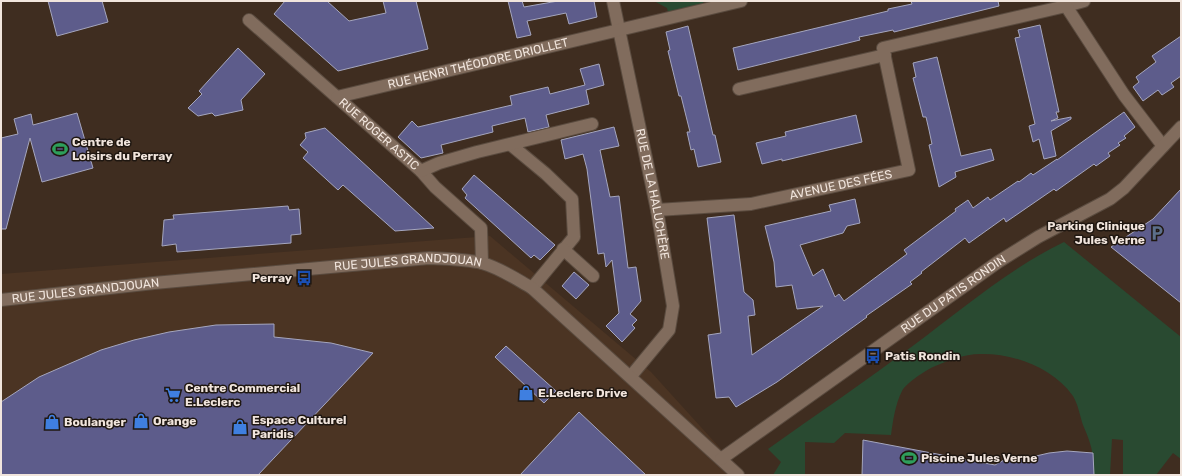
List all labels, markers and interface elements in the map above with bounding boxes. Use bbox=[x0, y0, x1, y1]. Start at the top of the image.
street label: RUE HENRI THÉODORE DRIOLLET bbox=[386, 35, 570, 92]
street label: RUE ROGER ASTIC bbox=[336, 95, 422, 173]
street label: RUE DE LA HALUCHÈRE bbox=[633, 127, 672, 260]
place label: Centre de Loisirs du Perray bbox=[72, 135, 172, 163]
sports icon: Centre de Loisirs du Perray bbox=[51, 140, 69, 158]
street label: AVENUE DES FÉES bbox=[788, 167, 893, 203]
place label: Parking Clinique Jules Verne bbox=[1047, 219, 1145, 247]
parking icon: Parking Clinique Jules Verne bbox=[1148, 224, 1166, 242]
street label: RUE JULES GRANDJOUAN bbox=[334, 251, 483, 274]
street label: RUE DU PATIS RONDIN bbox=[898, 252, 1008, 336]
bus stop icon: Perray bbox=[295, 269, 313, 287]
place label: Perray bbox=[252, 271, 292, 285]
street label: RUE JULES GRANDJOUAN bbox=[11, 276, 160, 306]
bus stop icon: Patis Rondin bbox=[864, 347, 882, 365]
place label: Patis Rondin bbox=[885, 349, 960, 363]
place label: Centre Commercial E.Leclerc bbox=[185, 381, 300, 409]
shop icon: E.Leclerc Drive bbox=[517, 384, 535, 402]
supermarket icon: Centre Commercial E.Leclerc bbox=[164, 386, 182, 404]
place label: E.Leclerc Drive bbox=[538, 386, 627, 400]
shop icon: Orange bbox=[132, 412, 150, 430]
shop icon: Boulanger bbox=[43, 413, 61, 431]
place label: Espace Culturel Paridis bbox=[252, 413, 347, 441]
place label: Orange bbox=[153, 414, 196, 428]
place label: Boulanger bbox=[64, 415, 126, 429]
shop icon: Espace Culturel Paridis bbox=[231, 418, 249, 436]
sports icon: Piscine Jules Verne bbox=[900, 449, 918, 467]
place label: Piscine Jules Verne bbox=[921, 451, 1037, 465]

